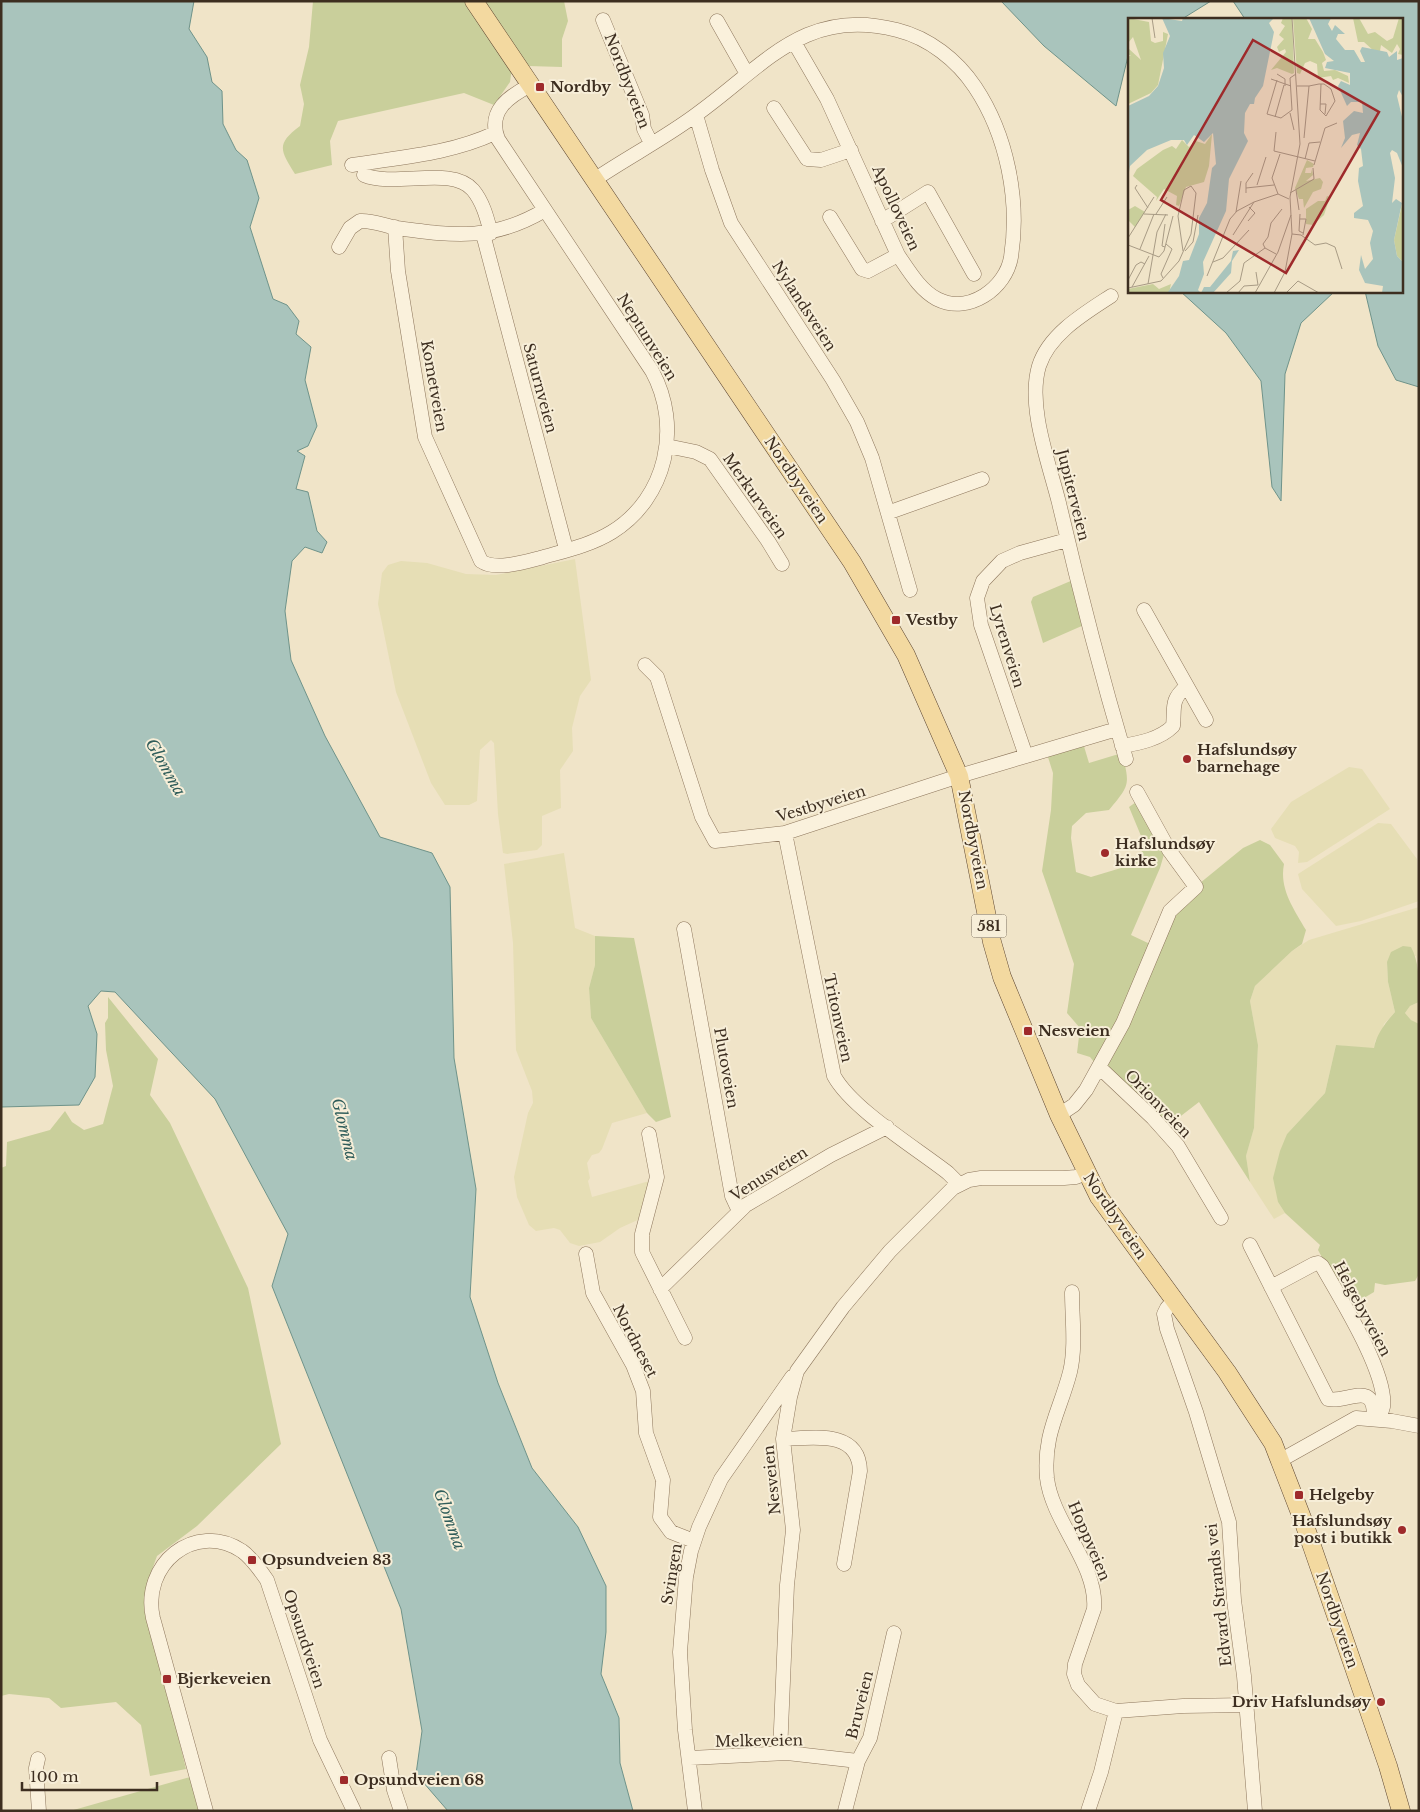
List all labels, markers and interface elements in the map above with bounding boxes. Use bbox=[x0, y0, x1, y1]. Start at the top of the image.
inset map bbox=[1128, 18, 1402, 292]
street label: Nordbyveien bbox=[601, 30, 654, 131]
place label: Nordby bbox=[550, 77, 611, 96]
marker: Nordby bbox=[534, 81, 546, 93]
street label: Apolloveien bbox=[868, 161, 925, 254]
street label: Nylandsveien bbox=[768, 257, 841, 355]
street label: Neptunveien bbox=[613, 290, 682, 384]
street label: Kometveien bbox=[417, 339, 452, 433]
street label: Saturnveien bbox=[519, 341, 562, 435]
street label: Nordbyveien bbox=[760, 433, 832, 527]
street label: Jupiterveien bbox=[1052, 445, 1094, 543]
street label: Merkurveien bbox=[719, 449, 792, 542]
street label: Lyrenveien bbox=[986, 602, 1029, 690]
place label: Vestby bbox=[905, 610, 958, 629]
marker: Vestby bbox=[890, 614, 902, 626]
water label: Glomma bbox=[142, 735, 190, 799]
place label: Hafslundsøy barnehage bbox=[1196, 740, 1297, 776]
marker: Hafslundsøy barnehage bbox=[1181, 753, 1193, 765]
street label: Vestbyveien bbox=[773, 781, 868, 826]
street label: Nordbyveien bbox=[955, 789, 992, 891]
place label: Hafslundsøy kirke bbox=[1115, 834, 1215, 870]
marker: Hafslundsøy kirke bbox=[1099, 847, 1111, 859]
road number: 581 bbox=[972, 914, 1006, 938]
street label: Tritonveien bbox=[820, 972, 857, 1064]
place label: Nesveien bbox=[1038, 1021, 1110, 1040]
marker: Nesveien bbox=[1022, 1025, 1034, 1037]
street label: Plutoveien bbox=[710, 1026, 743, 1110]
street label: Orionveien bbox=[1121, 1065, 1196, 1142]
water label: Glomma bbox=[328, 1096, 362, 1162]
street label: Venusveien bbox=[726, 1142, 811, 1205]
street label: Nordbyveien bbox=[1079, 1169, 1151, 1263]
street label: Helgebyveien bbox=[1329, 1258, 1395, 1360]
street label: Nordneset bbox=[609, 1301, 662, 1381]
street label: Nesveien bbox=[758, 1444, 785, 1516]
place label: Helgeby bbox=[1309, 1485, 1375, 1504]
water label: Glomma bbox=[430, 1486, 470, 1552]
marker: Helgeby bbox=[1293, 1489, 1305, 1501]
street label: Hoppveien bbox=[1064, 1498, 1115, 1584]
place label: Hafslundsøy post i butikk bbox=[1292, 1511, 1393, 1547]
street label: Edvard Strands vei bbox=[1202, 1522, 1235, 1668]
marker: Hafslundsøy post i butikk bbox=[1396, 1524, 1408, 1536]
street label: Svingen bbox=[657, 1542, 686, 1606]
place label: Opsundveien 83 bbox=[262, 1550, 391, 1569]
marker: Opsundveien 83 bbox=[246, 1554, 258, 1566]
street label: Nordbyveien bbox=[1312, 1569, 1363, 1670]
street label: Opsundveien bbox=[280, 1587, 329, 1691]
place label: Bjerkeveien bbox=[177, 1669, 271, 1688]
street label: Bruveien bbox=[842, 1669, 877, 1741]
marker: Bjerkeveien bbox=[161, 1673, 173, 1685]
place label: Driv Hafslundsøy bbox=[1232, 1692, 1371, 1711]
marker: Driv Hafslundsøy bbox=[1375, 1696, 1387, 1708]
street label: Melkeveien bbox=[715, 1730, 803, 1751]
scale bar bbox=[22, 1760, 158, 1792]
text: 100 m bbox=[30, 1767, 79, 1786]
place label: Opsundveien 68 bbox=[354, 1770, 484, 1789]
marker: Opsundveien 68 bbox=[338, 1774, 350, 1786]

